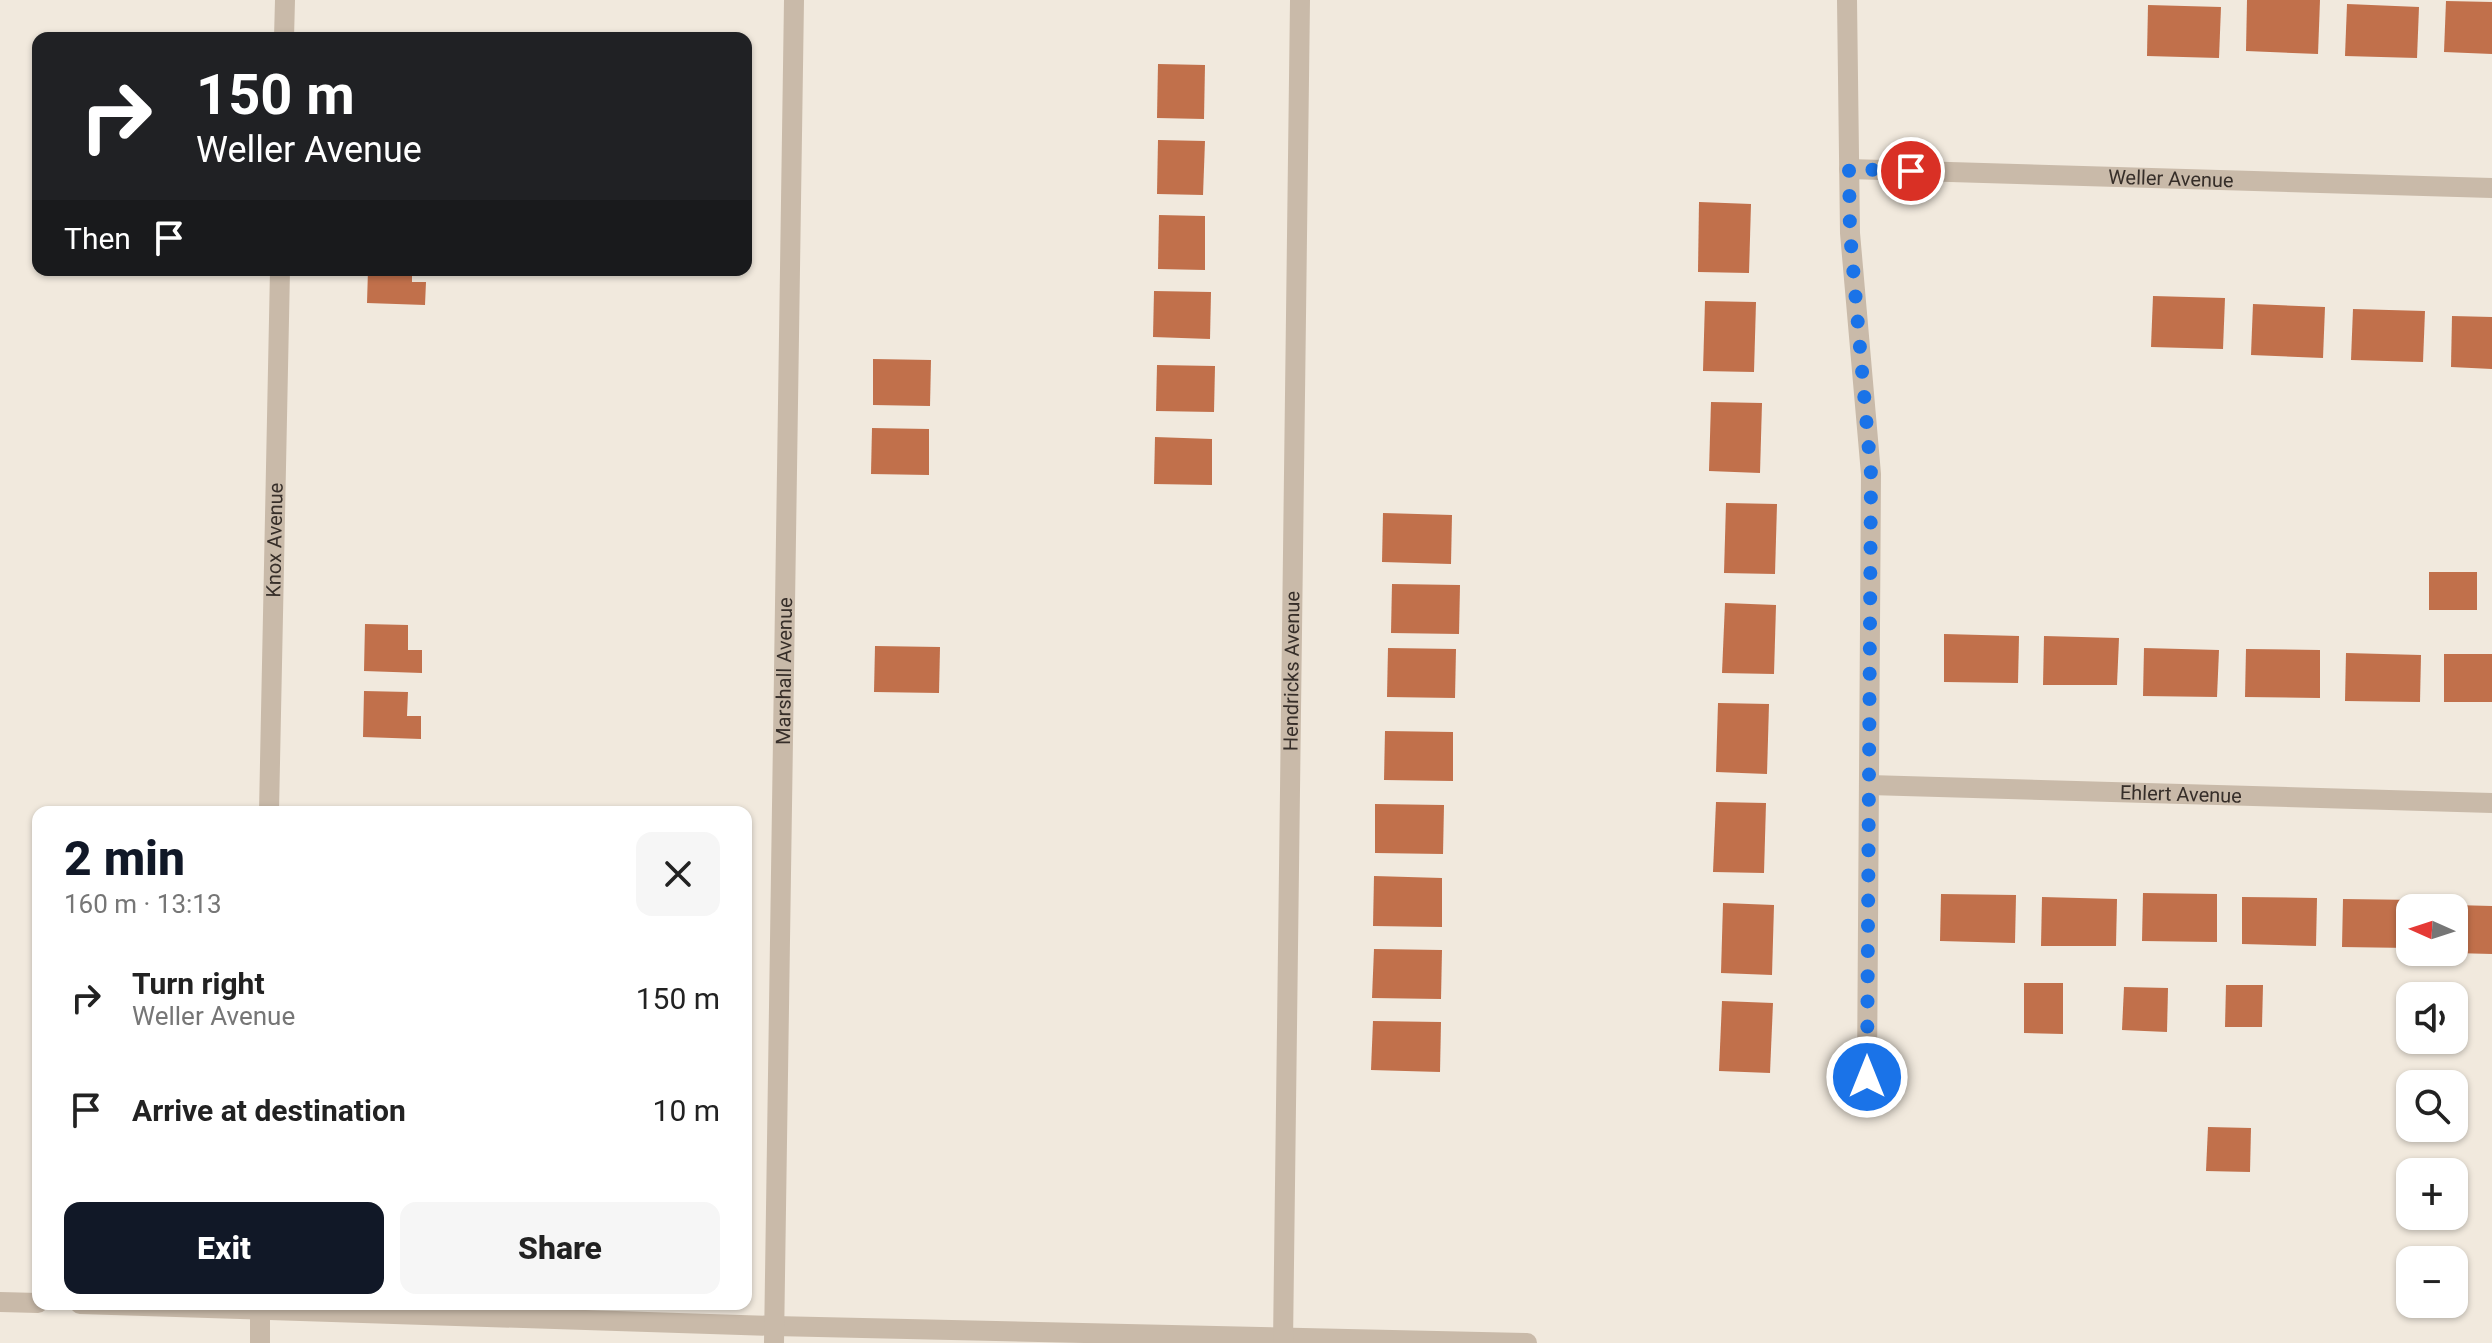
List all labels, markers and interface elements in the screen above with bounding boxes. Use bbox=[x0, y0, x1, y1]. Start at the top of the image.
text: 150 m bbox=[196, 62, 355, 128]
icon: right bbox=[64, 64, 168, 168]
text: Weller Avenue bbox=[196, 129, 422, 171]
pin bbox=[1877, 137, 1945, 205]
icon: arrive bbox=[1889, 149, 1933, 193]
street label: Weller Avenue bbox=[2108, 165, 2234, 192]
icon: arrive bbox=[147, 216, 191, 260]
text: Then bbox=[64, 221, 131, 256]
street label: Knox Avenue bbox=[261, 482, 288, 598]
street label: Hendricks Avenue bbox=[1278, 591, 1305, 751]
street label: Marshall Avenue bbox=[771, 597, 797, 745]
street label: Ehlert Avenue bbox=[2120, 780, 2242, 808]
text: 2 min bbox=[64, 830, 185, 887]
button: close bbox=[636, 832, 720, 916]
text: 160 m · 13:13 bbox=[64, 889, 222, 919]
north arrow bbox=[2396, 894, 2468, 966]
map controls bbox=[2396, 894, 2468, 1318]
text: Turn right bbox=[132, 966, 265, 1001]
icon: right bbox=[64, 976, 108, 1020]
text: 150 m bbox=[636, 981, 720, 1016]
button: sound bbox=[2396, 982, 2468, 1054]
text: Weller Avenue bbox=[132, 1001, 295, 1031]
position arrow bbox=[1825, 1035, 1909, 1119]
button: search bbox=[2396, 1070, 2468, 1142]
icon: arrive bbox=[64, 1088, 108, 1132]
text: Arrive at destination bbox=[132, 1093, 406, 1128]
text: 10 m bbox=[653, 1093, 720, 1128]
button: + bbox=[2396, 1158, 2468, 1230]
button: Exit bbox=[64, 1202, 384, 1294]
button: Share bbox=[400, 1202, 720, 1294]
button: − bbox=[2396, 1246, 2468, 1318]

